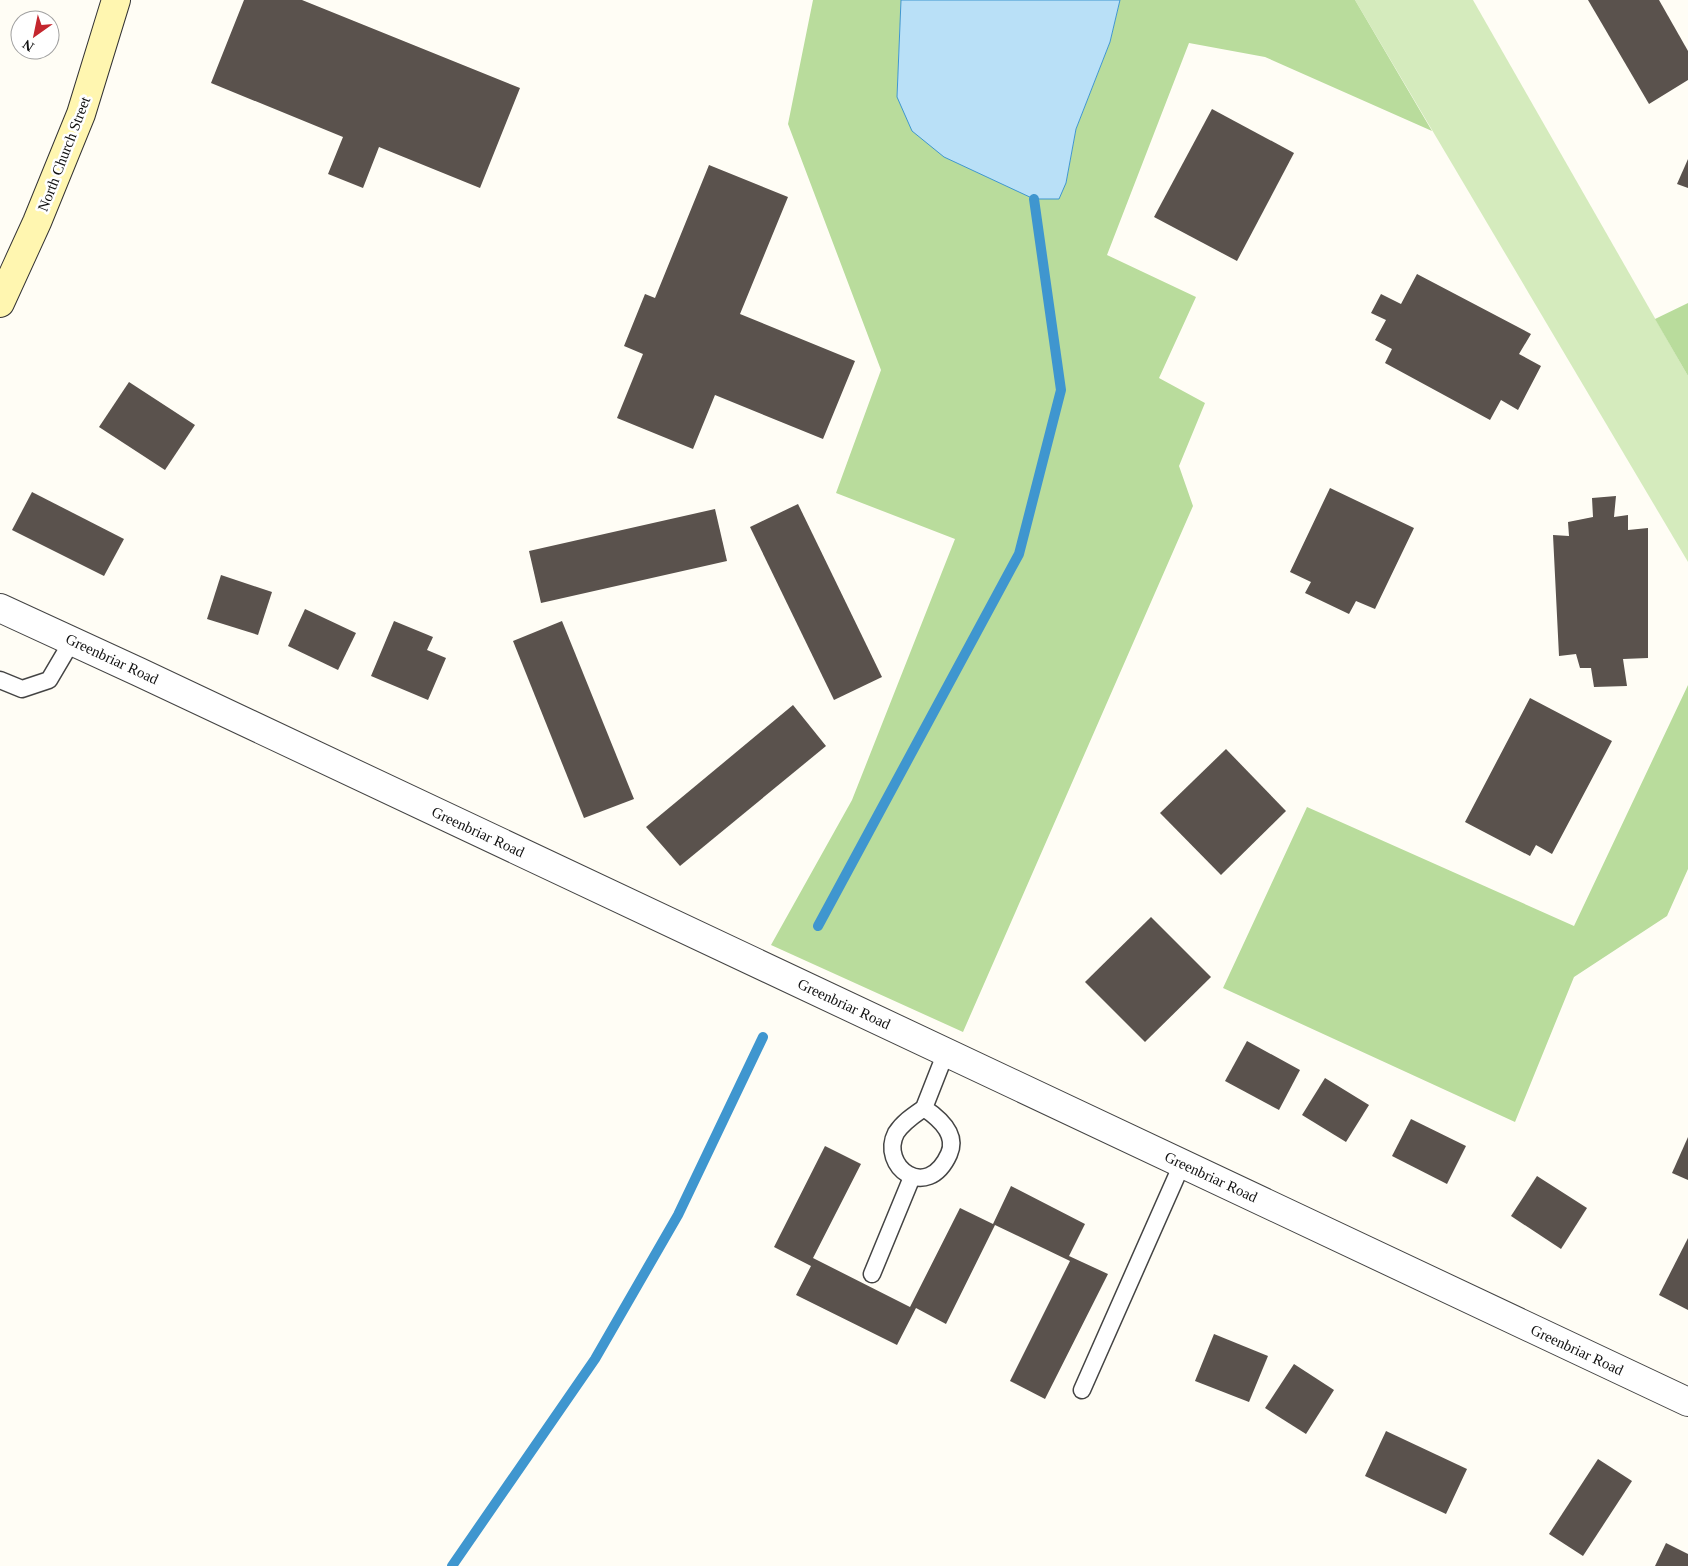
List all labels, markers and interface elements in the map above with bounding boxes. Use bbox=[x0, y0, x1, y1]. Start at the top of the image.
north arrow bbox=[10, 10, 60, 60]
text: N bbox=[20, 36, 37, 55]
street label: North Church Street bbox=[35, 94, 94, 214]
street label: Greenbriar Road bbox=[63, 631, 161, 688]
street label: Greenbriar Road bbox=[429, 804, 527, 861]
street label: Greenbriar Road bbox=[795, 976, 893, 1033]
street label: Greenbriar Road bbox=[1162, 1149, 1260, 1206]
street label: Greenbriar Road bbox=[1528, 1322, 1626, 1379]

